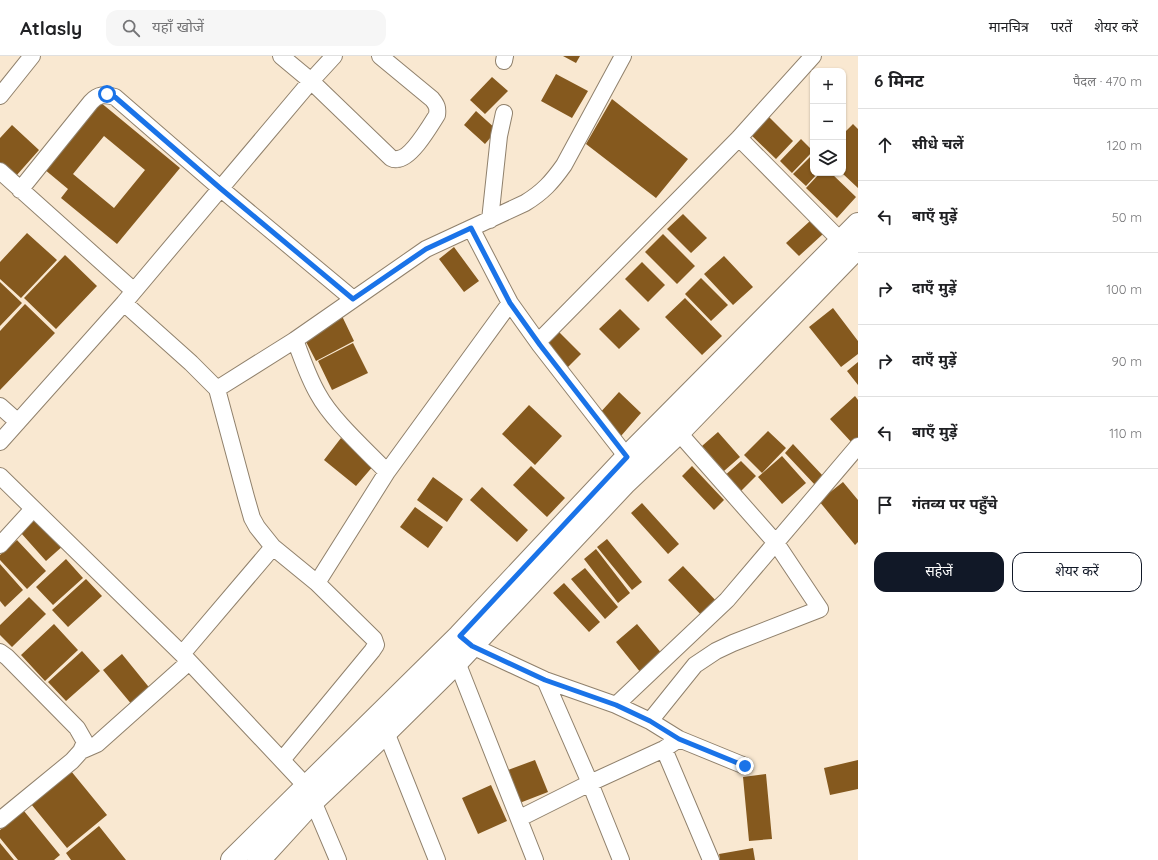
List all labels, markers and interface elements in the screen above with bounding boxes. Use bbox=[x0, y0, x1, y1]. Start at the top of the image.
search box bbox=[106, 10, 386, 46]
text: Atlasly bbox=[20, 16, 82, 40]
icon: search bbox=[120, 17, 142, 39]
text: यहाँ खोजें bbox=[152, 17, 204, 36]
text: मानचित्र bbox=[989, 18, 1029, 36]
text: परतें bbox=[1051, 18, 1072, 36]
text: शेयर करें bbox=[1094, 18, 1138, 36]
map controls bbox=[810, 68, 846, 176]
button: + bbox=[810, 68, 846, 104]
text: 6 मिनट bbox=[874, 70, 924, 91]
text: पैदल · 470 m bbox=[1073, 73, 1142, 89]
route start bbox=[98, 85, 116, 103]
button: − bbox=[810, 104, 846, 140]
icon: ahead bbox=[874, 134, 896, 156]
text: सीधे चलें bbox=[912, 134, 963, 153]
text: 120 m bbox=[1107, 137, 1142, 153]
button: layers bbox=[810, 140, 846, 176]
icon: left bbox=[874, 206, 896, 228]
text: बाएँ मुड़ें bbox=[912, 206, 957, 225]
text: 50 m bbox=[1112, 209, 1142, 225]
icon: right bbox=[874, 278, 896, 300]
text: दाएँ मुड़ें bbox=[912, 278, 956, 297]
text: 100 m bbox=[1106, 281, 1142, 297]
icon: right bbox=[874, 350, 896, 372]
text: दाएँ मुड़ें bbox=[912, 350, 956, 369]
text: 90 m bbox=[1112, 353, 1142, 369]
icon: left bbox=[874, 422, 896, 444]
text: बाएँ मुड़ें bbox=[912, 422, 957, 441]
text: 110 m bbox=[1109, 425, 1142, 441]
icon: arrive bbox=[874, 494, 896, 516]
text: गंतव्य पर पहुँचे bbox=[912, 494, 998, 513]
button: सहेजें bbox=[874, 552, 1004, 592]
button: शेयर करें bbox=[1012, 552, 1142, 592]
route end bbox=[736, 757, 754, 775]

